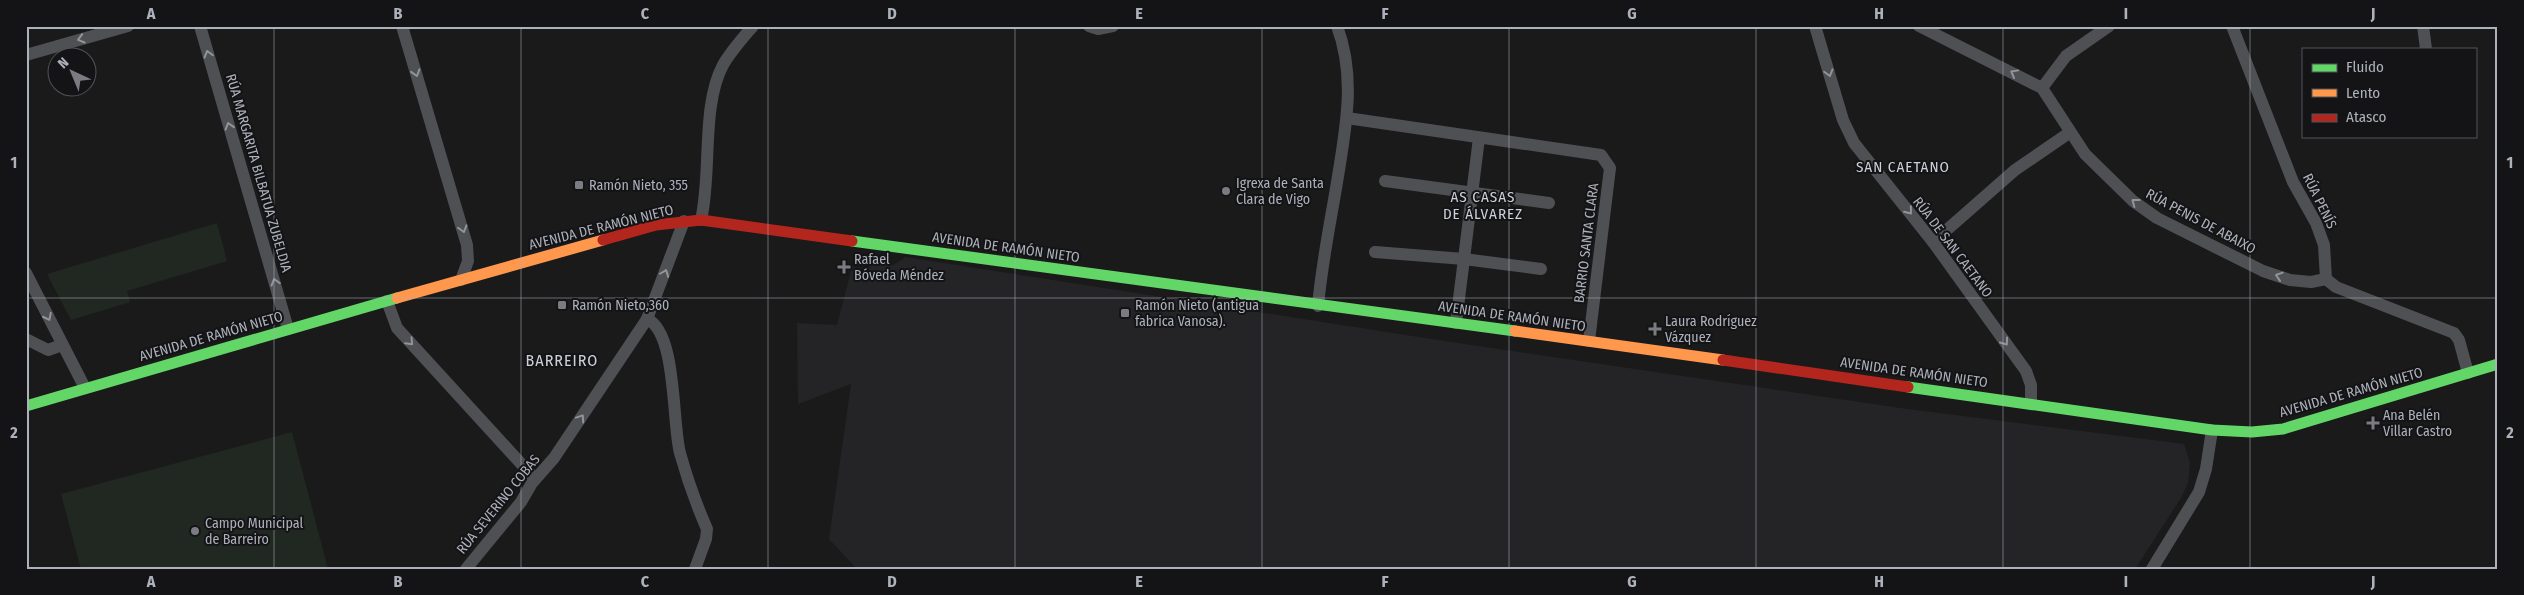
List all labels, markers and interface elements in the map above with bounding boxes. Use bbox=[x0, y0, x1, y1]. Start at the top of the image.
text: A bbox=[146, 4, 156, 23]
text: B bbox=[394, 4, 403, 23]
text: C bbox=[641, 4, 650, 23]
text: D bbox=[887, 4, 897, 23]
text: E bbox=[1135, 4, 1143, 23]
text: F bbox=[1381, 4, 1389, 23]
text: G bbox=[1627, 4, 1637, 23]
text: H bbox=[1874, 4, 1884, 23]
text: I bbox=[2124, 4, 2128, 23]
text: J bbox=[2370, 4, 2375, 23]
one-way arrow bbox=[78, 34, 86, 44]
north arrow bbox=[48, 48, 98, 98]
legend bbox=[2302, 48, 2476, 138]
one-way arrow bbox=[203, 50, 213, 58]
text: N bbox=[54, 54, 72, 72]
text: Fluido bbox=[2346, 58, 2384, 76]
one-way arrow bbox=[411, 68, 421, 77]
one-way arrow bbox=[1823, 68, 1834, 77]
one-way arrow bbox=[2010, 69, 2019, 79]
street label: RÚA MARGARITA BILBATUA ZUBELDIA bbox=[222, 72, 296, 275]
text: Lento bbox=[2346, 84, 2380, 102]
text: Atasco bbox=[2346, 108, 2386, 126]
one-way arrow bbox=[224, 122, 235, 130]
text: 1 bbox=[11, 153, 17, 172]
text: 1 bbox=[2507, 153, 2513, 172]
district label: SAN CAETANO bbox=[1856, 158, 1950, 176]
street label: RÚA PENÍS bbox=[2299, 170, 2341, 232]
place label: Igrexa de Santa Clara de Vigo bbox=[1236, 175, 1324, 208]
place label: Ramón Nieto, 355 bbox=[589, 177, 688, 194]
marker: Ramón Nieto, 355 bbox=[573, 179, 585, 191]
street label: BARRIO SANTA CLARA bbox=[1571, 181, 1602, 304]
street label: RÚA PENIS DE ABAIXO bbox=[2143, 184, 2259, 258]
marker: Igrexa de Santa Clara de Vigo bbox=[1220, 185, 1232, 197]
district label: AS CASAS DE ÁLVAREZ bbox=[1443, 188, 1523, 223]
street label: RÚA DE SAN CAETANO bbox=[1909, 193, 1997, 301]
one-way arrow bbox=[2132, 199, 2141, 207]
street label: AVENIDA DE RAMÓN NIETO bbox=[527, 200, 675, 254]
one-way arrow bbox=[1903, 206, 1912, 215]
one-way arrow bbox=[457, 224, 467, 232]
street label: AVENIDA DE RAMÓN NIETO bbox=[931, 228, 1081, 266]
place label: Rafael Bóveda Méndez bbox=[854, 251, 944, 284]
marker: Rafael Bóveda Méndez bbox=[838, 261, 850, 273]
one-way arrow bbox=[659, 270, 669, 278]
one-way arrow bbox=[2275, 272, 2283, 282]
one-way arrow bbox=[271, 278, 281, 286]
place label: Ramón Nieto,360 bbox=[572, 297, 669, 314]
place label: Ramón Nieto (antigua fabrica Vanosa). bbox=[1135, 297, 1259, 330]
street label: AVENIDA DE RAMÓN NIETO bbox=[1437, 297, 1587, 335]
marker: Ramón Nieto,360 bbox=[556, 299, 568, 311]
street label: AVENIDA DE RAMÓN NIETO bbox=[137, 307, 285, 365]
marker: Ramón Nieto (antigua fabrica Vanosa). bbox=[1119, 307, 1131, 319]
one-way arrow bbox=[42, 312, 52, 321]
place label: Laura Rodríguez Vázquez bbox=[1665, 313, 1757, 346]
marker: Laura Rodríguez Vázquez bbox=[1649, 323, 1661, 335]
one-way arrow bbox=[1999, 336, 2008, 346]
one-way arrow bbox=[404, 337, 413, 346]
district label: BARREIRO bbox=[526, 351, 598, 370]
street label: AVENIDA DE RAMÓN NIETO bbox=[1839, 353, 1989, 391]
street label: AVENIDA DE RAMÓN NIETO bbox=[2277, 363, 2425, 421]
place label: Ana Belén Villar Castro bbox=[2383, 407, 2452, 440]
one-way arrow bbox=[575, 414, 584, 424]
marker: Ana Belén Villar Castro bbox=[2367, 417, 2379, 429]
text: 2 bbox=[9, 423, 18, 442]
text: 2 bbox=[2505, 423, 2514, 442]
street label: RÚA SEVERINO COBAS bbox=[452, 451, 544, 557]
place label: Campo Municipal de Barreiro bbox=[205, 515, 303, 548]
marker: Campo Municipal de Barreiro bbox=[189, 525, 201, 537]
text: A bbox=[146, 572, 156, 591]
text: B bbox=[394, 572, 403, 591]
text: C bbox=[641, 572, 650, 591]
text: D bbox=[887, 572, 897, 591]
text: E bbox=[1135, 572, 1143, 591]
text: F bbox=[1381, 572, 1389, 591]
text: G bbox=[1627, 572, 1637, 591]
text: H bbox=[1874, 572, 1884, 591]
text: I bbox=[2124, 572, 2128, 591]
text: J bbox=[2370, 572, 2375, 591]

